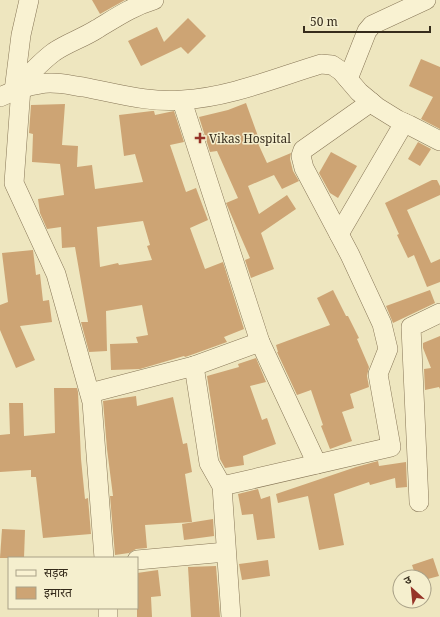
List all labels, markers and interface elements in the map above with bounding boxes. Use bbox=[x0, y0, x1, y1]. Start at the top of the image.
scale bar bbox=[304, 8, 430, 34]
text: 50 m bbox=[310, 13, 338, 30]
place label: Vikas Hospital bbox=[209, 130, 291, 147]
marker: Vikas Hospital bbox=[194, 132, 206, 144]
legend bbox=[8, 557, 138, 609]
text: सड़क bbox=[44, 564, 69, 581]
north arrow bbox=[392, 569, 432, 609]
text: उ bbox=[401, 571, 414, 588]
text: इमारत bbox=[44, 584, 73, 601]

